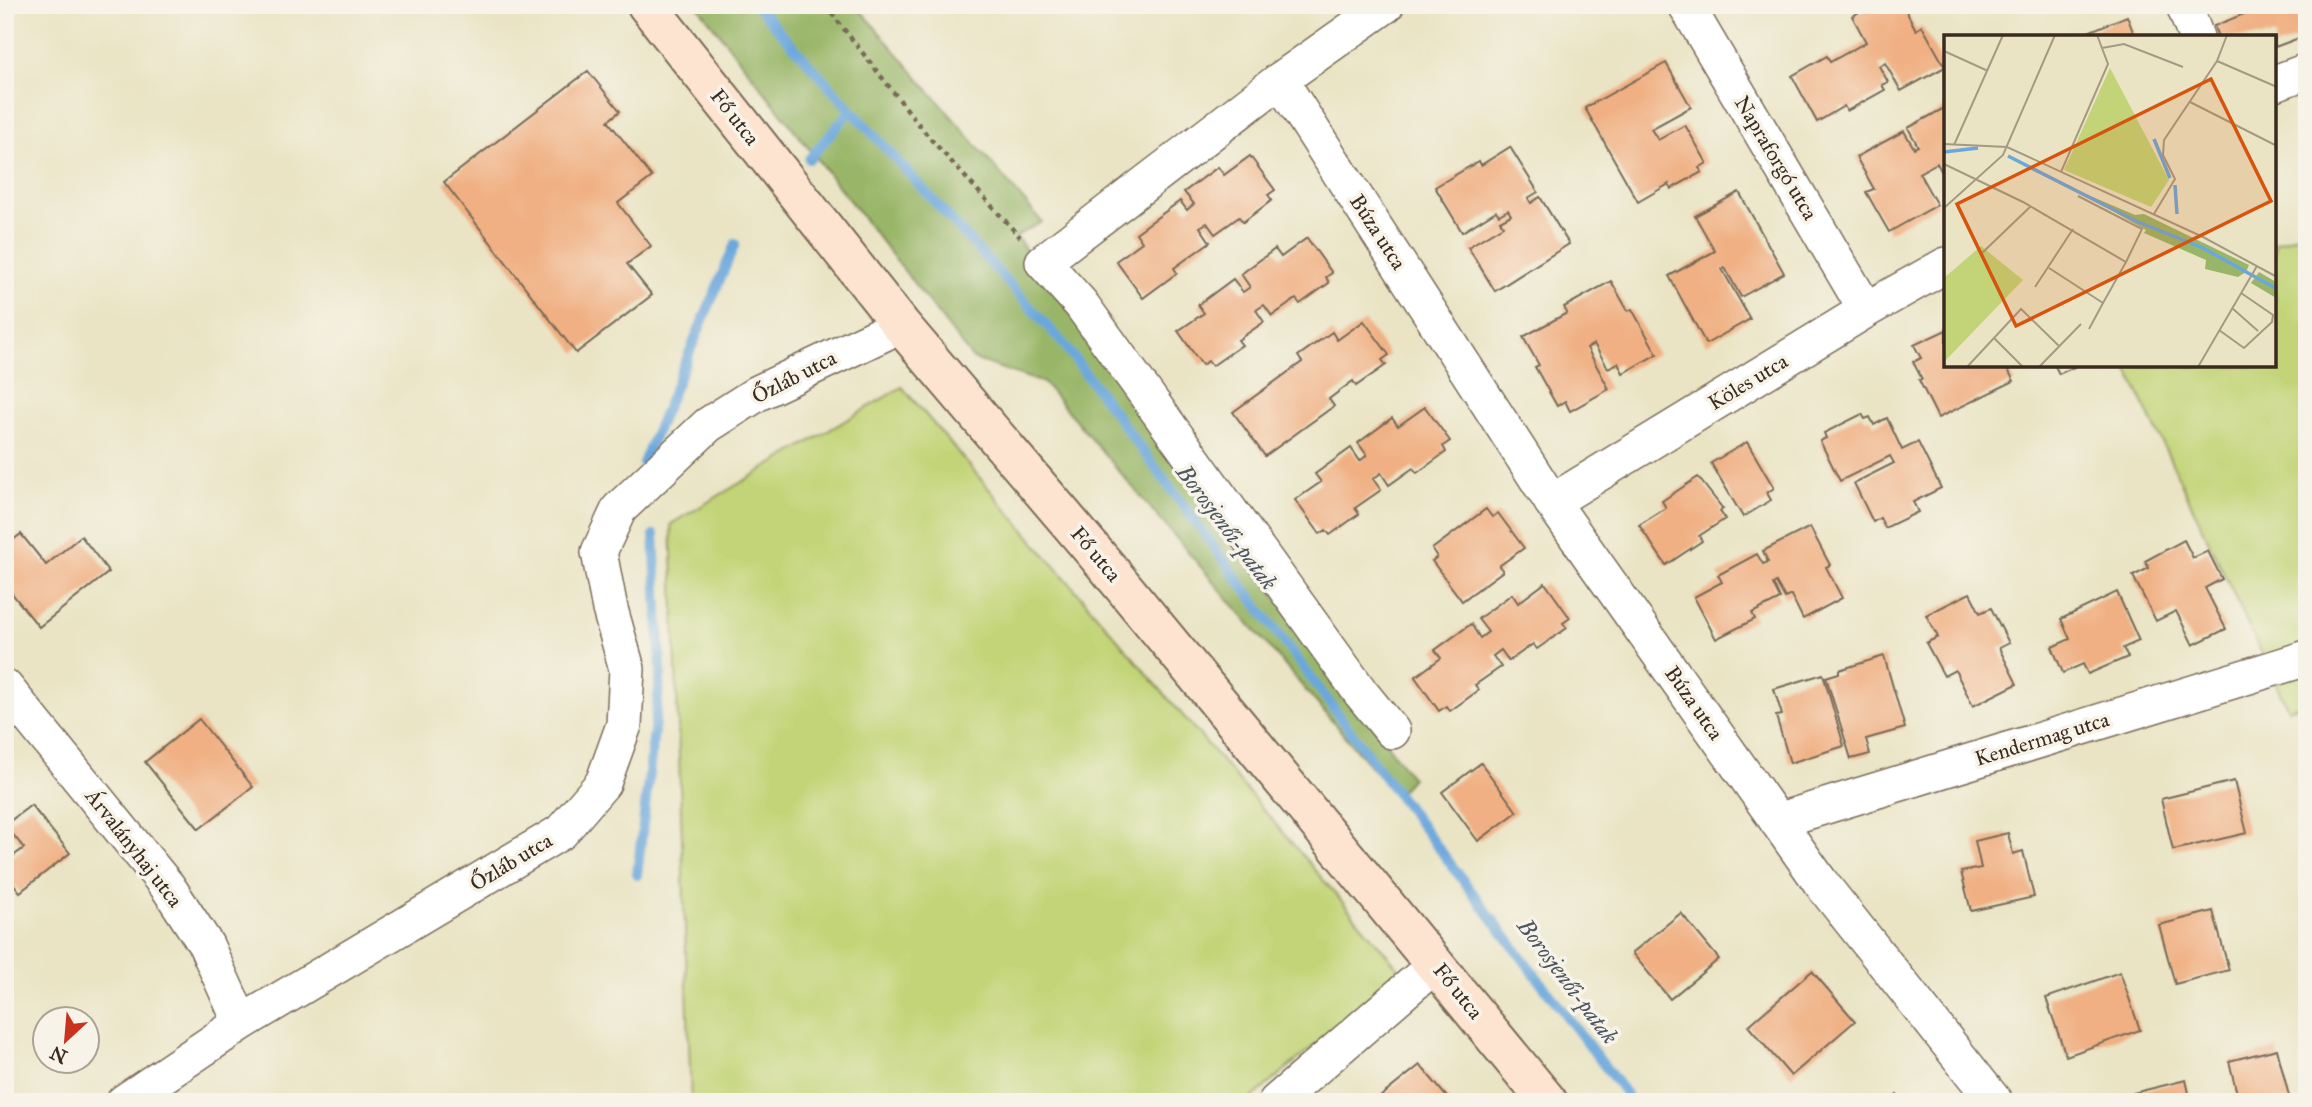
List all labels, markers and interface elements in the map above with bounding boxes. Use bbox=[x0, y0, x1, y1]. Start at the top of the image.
inset map bbox=[1944, 35, 2277, 368]
street label: Fő utca bbox=[705, 83, 765, 151]
street label: Napraforgó utca bbox=[1729, 91, 1823, 225]
street label: Búza utca bbox=[1344, 189, 1412, 275]
street label: Őzláb utca bbox=[747, 344, 841, 409]
street label: Köles utca bbox=[1704, 348, 1793, 416]
water label: Borosjenői-patak bbox=[1169, 458, 1283, 596]
street label: Fő utca bbox=[1065, 521, 1127, 587]
street label: Búza utca bbox=[1659, 661, 1729, 745]
street label: Kendermag utca bbox=[1972, 706, 2112, 772]
street label: Árvalányhaj utca bbox=[79, 783, 188, 912]
street label: Őzláb utca bbox=[465, 826, 557, 897]
water label: Borosjenői-patak bbox=[1510, 912, 1624, 1050]
street label: Fő utca bbox=[1427, 958, 1489, 1024]
north arrow bbox=[32, 1006, 102, 1076]
text: N bbox=[46, 1041, 71, 1069]

